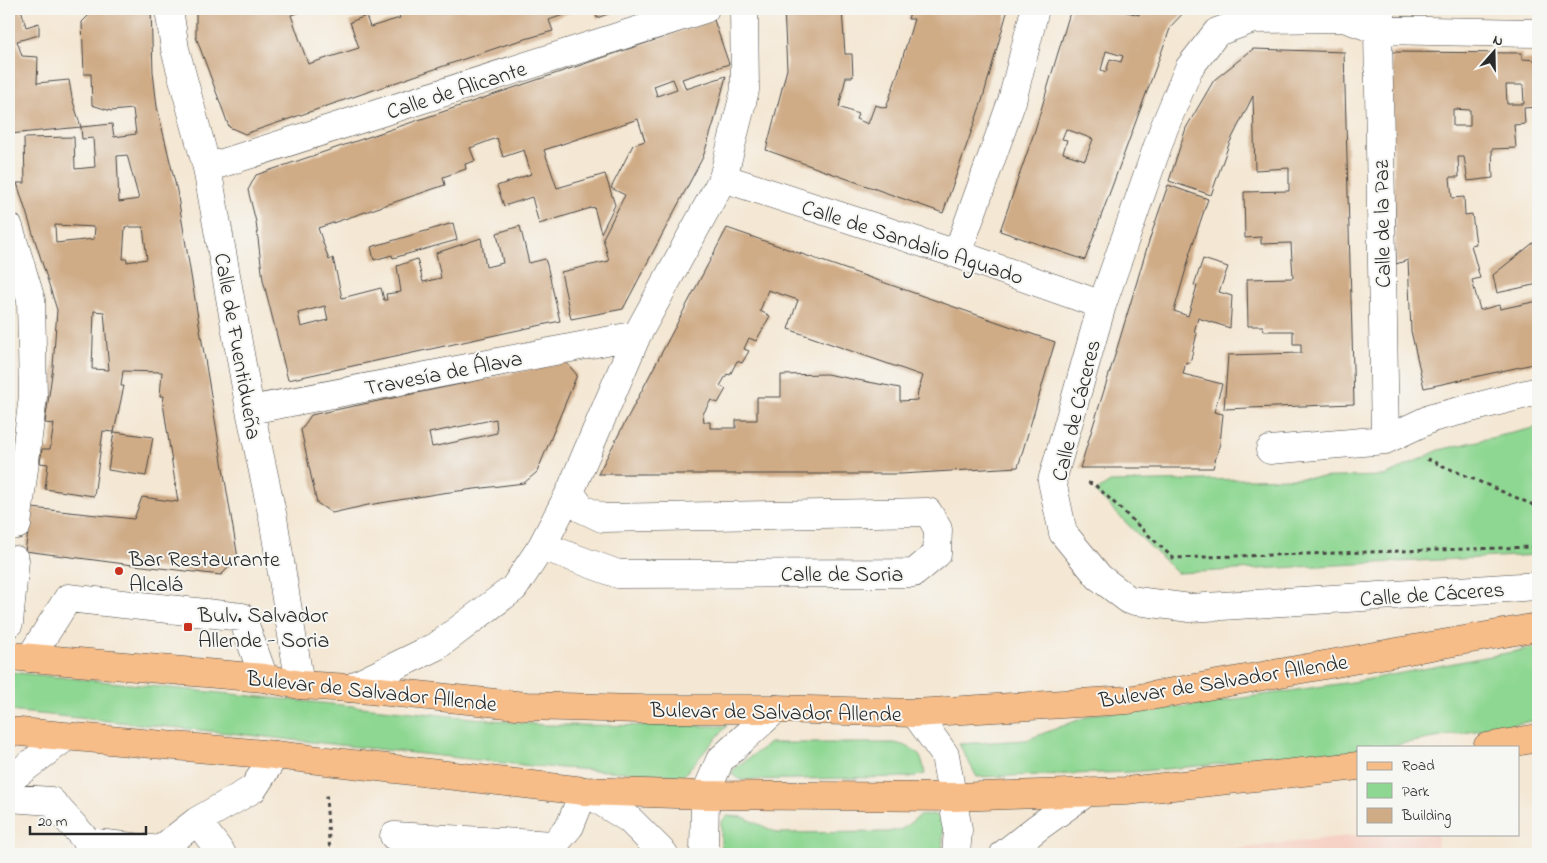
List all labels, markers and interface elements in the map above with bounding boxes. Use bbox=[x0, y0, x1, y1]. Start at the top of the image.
north arrow bbox=[1470, 28, 1520, 78]
text: N bbox=[1490, 30, 1506, 53]
street label: Calle de Alicante bbox=[383, 54, 531, 130]
street label: Calle de la Paz bbox=[1367, 159, 1401, 288]
street label: Calle de Sandalio Aguado bbox=[797, 193, 1027, 296]
street label: Calle de Fuentidueña bbox=[204, 251, 268, 442]
street label: Calle de Cáceres bbox=[1045, 336, 1111, 485]
street label: Travesía de Álava bbox=[362, 344, 525, 406]
place label: Bar Restaurante Alcalá bbox=[128, 545, 280, 602]
street label: Calle de Soria bbox=[781, 560, 903, 592]
marker: Bar Restaurante Alcalá bbox=[113, 565, 125, 577]
street label: Calle de Cáceres bbox=[1359, 575, 1506, 617]
place label: Bulv. Salvador Allende - Soria bbox=[197, 601, 329, 658]
marker: Bulv. Salvador Allende - Soria bbox=[182, 621, 194, 633]
street label: Bulevar de Salvador Allende bbox=[1096, 647, 1350, 719]
street label: Bulevar de Salvador Allende bbox=[244, 664, 498, 722]
street label: Bulevar de Salvador Allende bbox=[649, 696, 902, 732]
legend bbox=[1357, 746, 1520, 836]
text: Road bbox=[1402, 755, 1435, 777]
text: Park bbox=[1402, 781, 1430, 803]
scale bar bbox=[30, 803, 146, 835]
text: Building bbox=[1401, 805, 1451, 828]
text: 20 m bbox=[38, 811, 68, 833]

